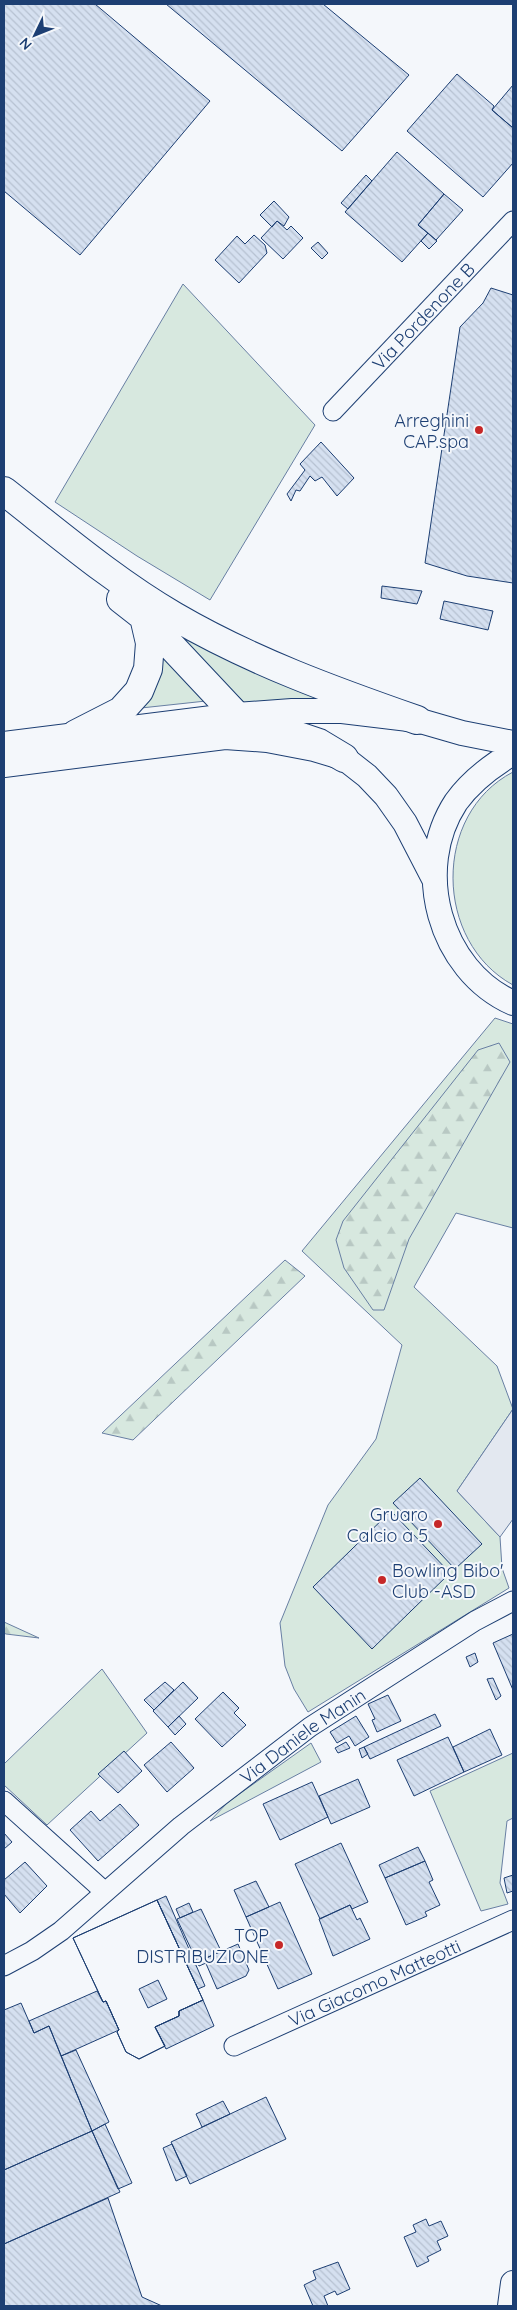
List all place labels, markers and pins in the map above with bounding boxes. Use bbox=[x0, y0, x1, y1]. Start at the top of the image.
place label: Arreghini CAP.spa bbox=[394, 409, 469, 453]
marker: Arreghini CAP.spa bbox=[473, 424, 485, 436]
place label: Gruaro Calcio a 5 bbox=[347, 1503, 428, 1547]
marker: Gruaro Calcio a 5 bbox=[432, 1518, 444, 1530]
place label: Bowling Bibo' Club -ASD bbox=[392, 1559, 503, 1603]
marker: Bowling Bibo' Club -ASD bbox=[376, 1574, 388, 1586]
place label: TOP DISTRIBUZIONE bbox=[136, 1924, 269, 1968]
marker: TOP DISTRIBUZIONE bbox=[273, 1939, 285, 1951]

